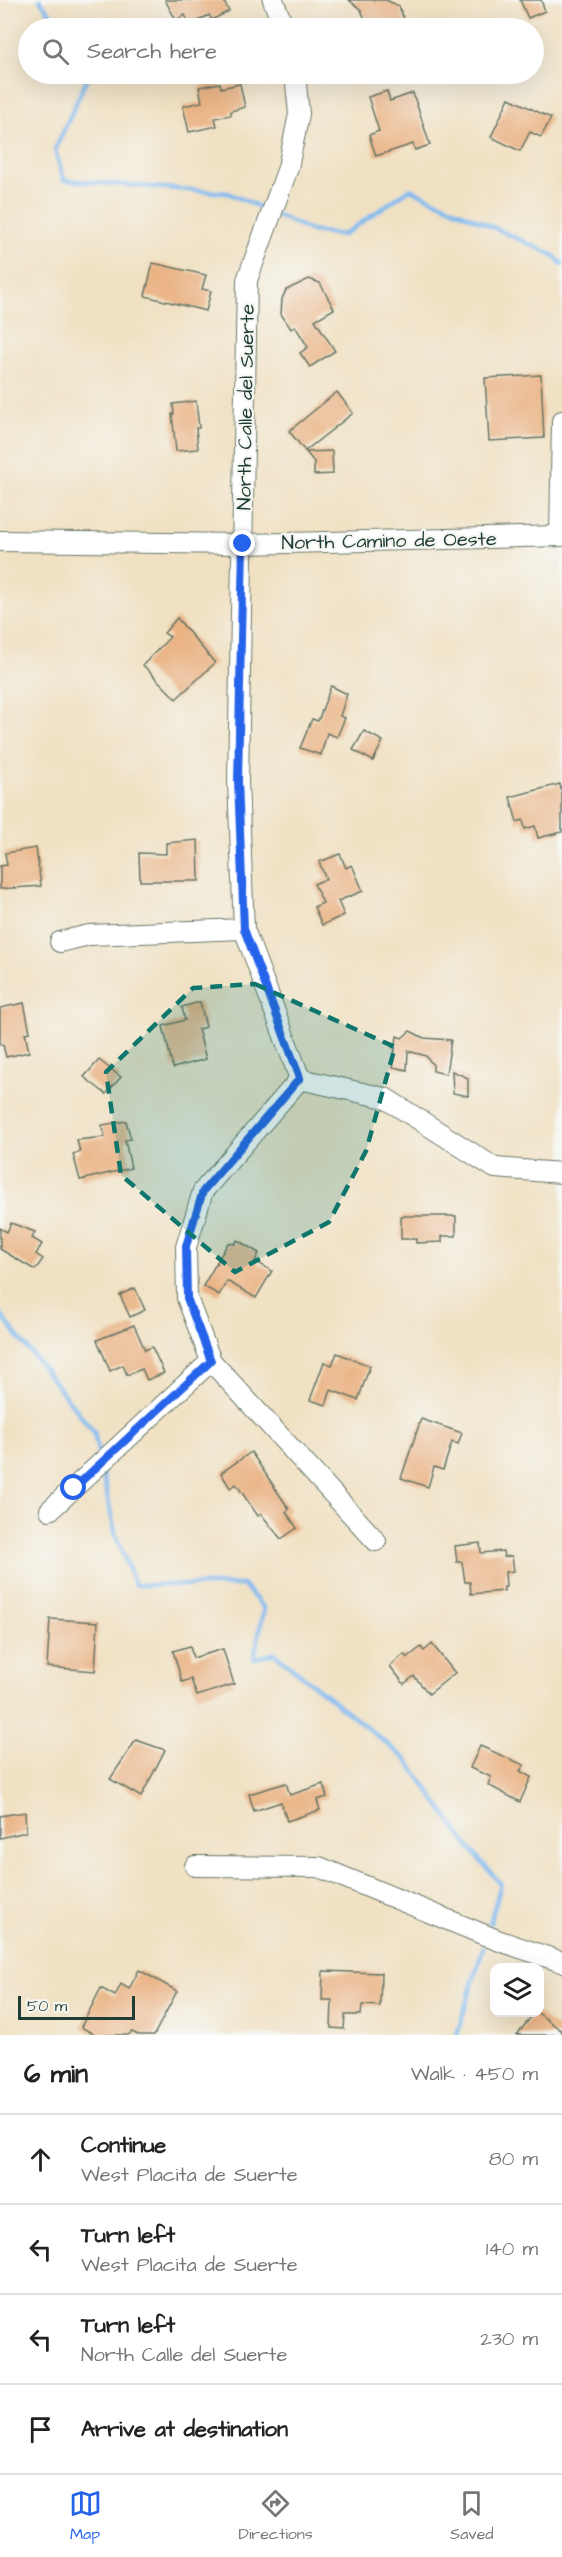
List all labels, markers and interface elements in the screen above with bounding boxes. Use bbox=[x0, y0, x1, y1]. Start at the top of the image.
search box bbox=[18, 18, 544, 84]
icon: search bbox=[39, 35, 72, 68]
text: Search here bbox=[87, 36, 217, 67]
street label: North Calle del Suerte bbox=[230, 303, 262, 510]
street label: North Camino de Oeste bbox=[281, 525, 497, 557]
route end bbox=[229, 530, 255, 556]
route start bbox=[60, 1474, 86, 1500]
map controls bbox=[490, 1963, 544, 2017]
button: layers bbox=[490, 1963, 544, 2017]
scale bar bbox=[18, 1993, 135, 2020]
text: 50 m bbox=[27, 1995, 67, 2017]
text: 6 min bbox=[24, 2056, 88, 2092]
text: Walk · 450 m bbox=[411, 2060, 538, 2088]
text: Continue bbox=[81, 2130, 166, 2161]
icon: ahead bbox=[24, 2143, 57, 2176]
text: 80 m bbox=[489, 2145, 538, 2173]
text: West Placita de Suerte bbox=[81, 2161, 298, 2189]
text: Turn left bbox=[81, 2220, 175, 2251]
icon: left bbox=[24, 2233, 57, 2266]
text: 140 m bbox=[486, 2235, 538, 2263]
text: West Placita de Suerte bbox=[81, 2251, 298, 2279]
text: Turn left bbox=[81, 2310, 175, 2341]
icon: left bbox=[24, 2323, 57, 2356]
text: 230 m bbox=[480, 2325, 538, 2353]
text: North Calle del Suerte bbox=[81, 2341, 287, 2369]
icon: arrive bbox=[24, 2413, 57, 2446]
text: Arrive at destination bbox=[81, 2414, 288, 2445]
tab: Map bbox=[69, 2487, 102, 2545]
tab: Directions bbox=[239, 2487, 313, 2545]
tab: Saved bbox=[450, 2487, 493, 2545]

